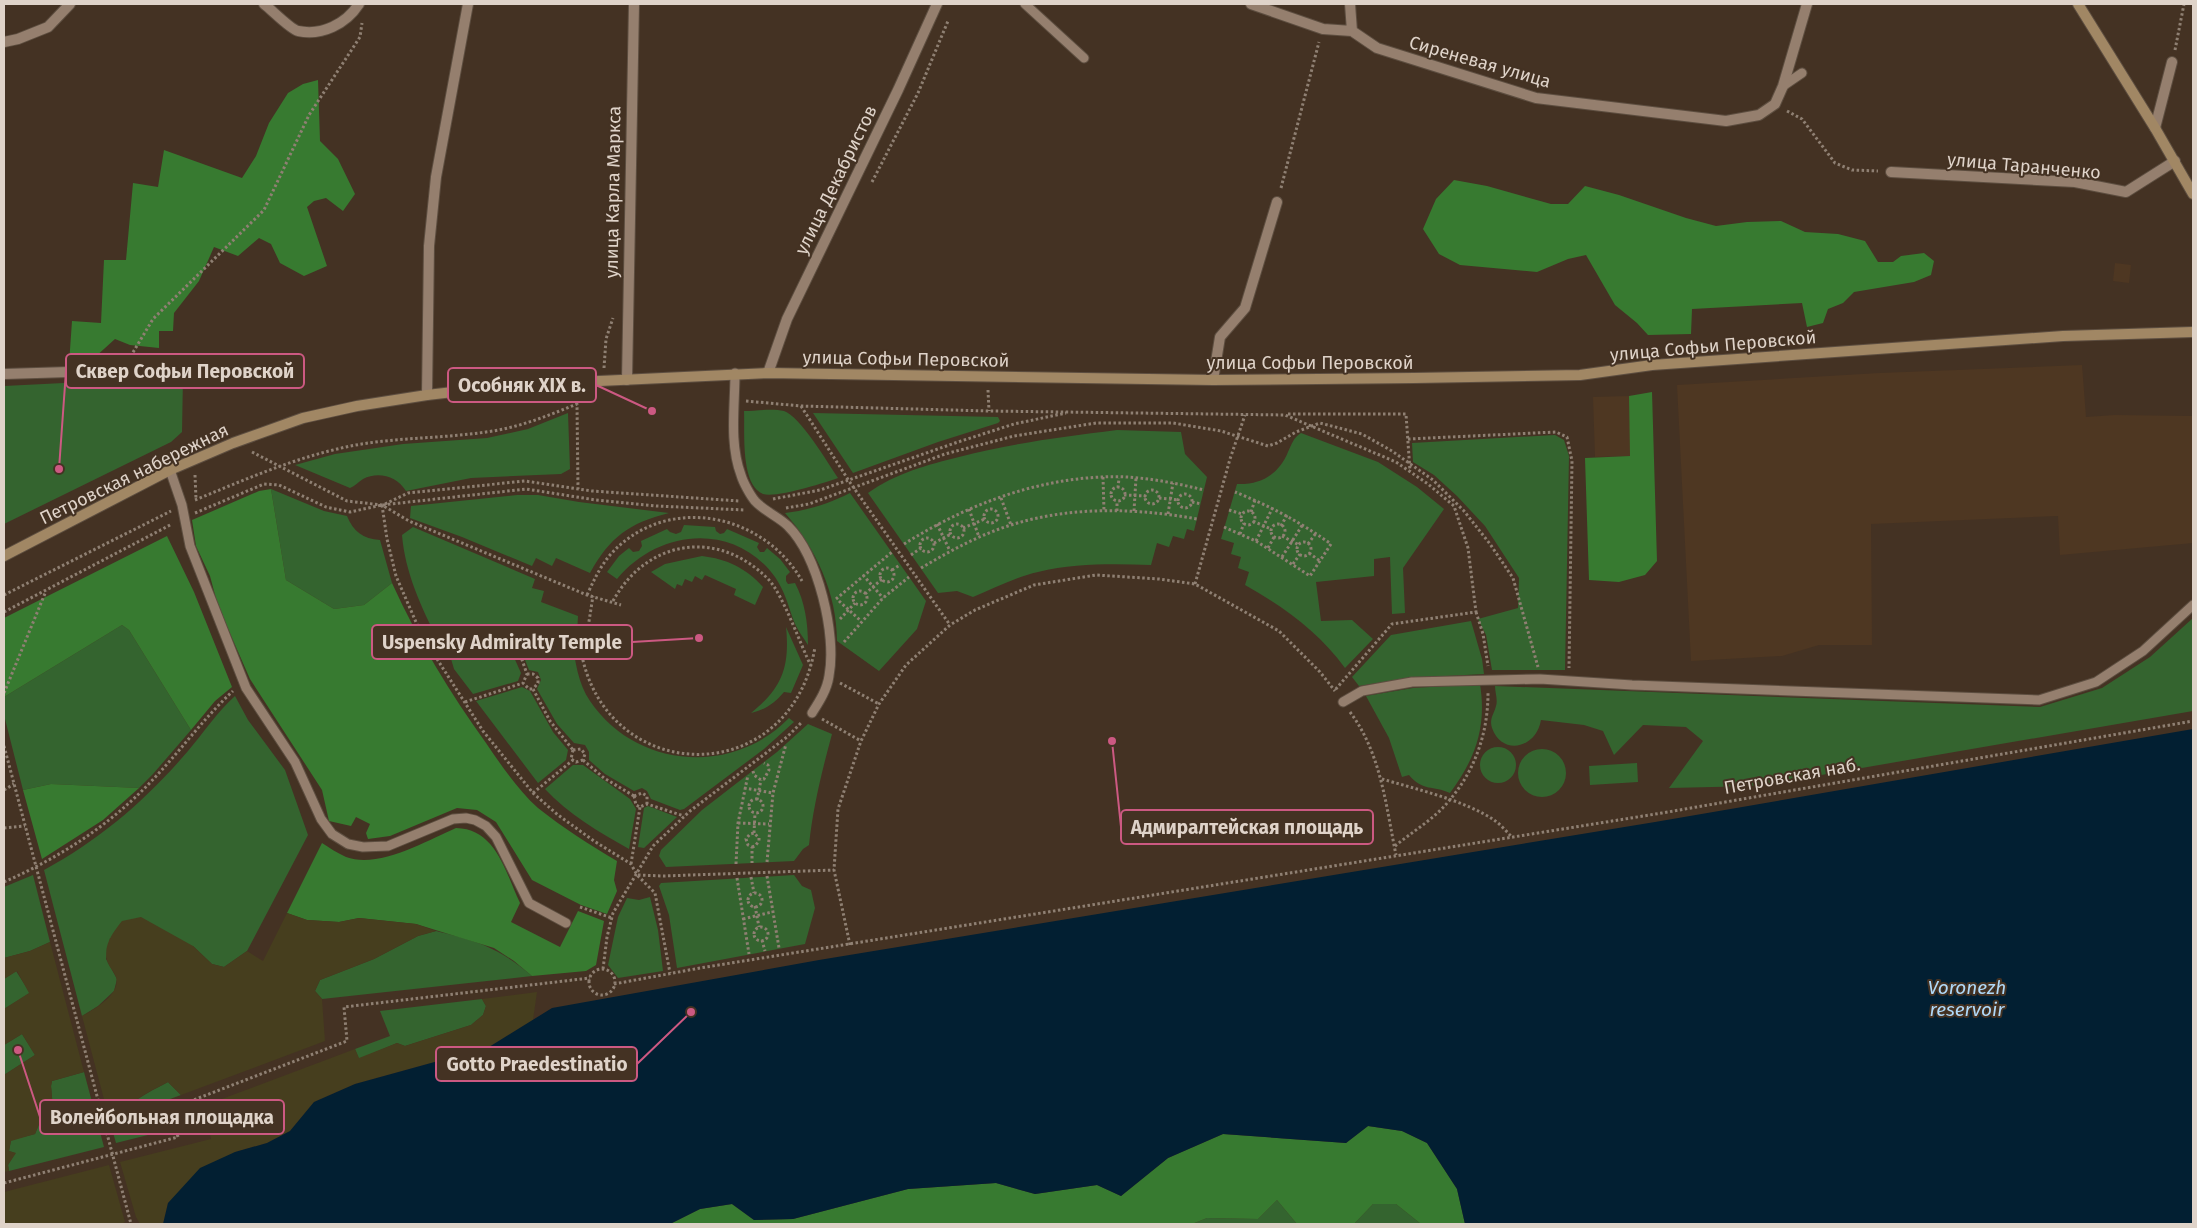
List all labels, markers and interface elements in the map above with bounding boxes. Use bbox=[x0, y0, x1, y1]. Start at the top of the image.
street label: Сиреневая улица bbox=[1407, 31, 1553, 93]
street label: улица Декабристов bbox=[790, 102, 882, 258]
street label: улица Карла Маркса bbox=[600, 106, 626, 278]
street label: улица Таранченко bbox=[1946, 148, 2102, 184]
street label: улица Софьи Перовской bbox=[1609, 326, 1817, 366]
street label: улица Софьи Перовской bbox=[802, 346, 1010, 372]
street label: улица Софьи Перовской bbox=[1206, 352, 1414, 374]
callout: Сквер Софьи Перовской bbox=[66, 354, 304, 388]
text: Сквер Софьи Перовской bbox=[76, 360, 294, 383]
callout: Особняк XIX в. bbox=[448, 368, 596, 402]
text: Особняк XIX в. bbox=[458, 374, 586, 397]
street label: Петровская набережная bbox=[36, 419, 232, 529]
callout: Uspensky Admiralty Temple bbox=[372, 625, 632, 659]
text: Uspensky Admiralty Temple bbox=[382, 631, 622, 654]
street label: Петровская наб. bbox=[1722, 753, 1862, 799]
callout: Адмиралтейская площадь bbox=[1121, 810, 1373, 844]
text: Адмиралтейская площадь bbox=[1130, 816, 1363, 839]
water label: Voronezh reservoir bbox=[1928, 976, 2006, 1021]
callout: Gotto Praedestinatio bbox=[436, 1047, 637, 1081]
text: Gotto Praedestinatio bbox=[446, 1053, 628, 1076]
callout: Волейбольная площадка bbox=[40, 1100, 284, 1134]
text: Волейбольная площадка bbox=[50, 1106, 274, 1129]

